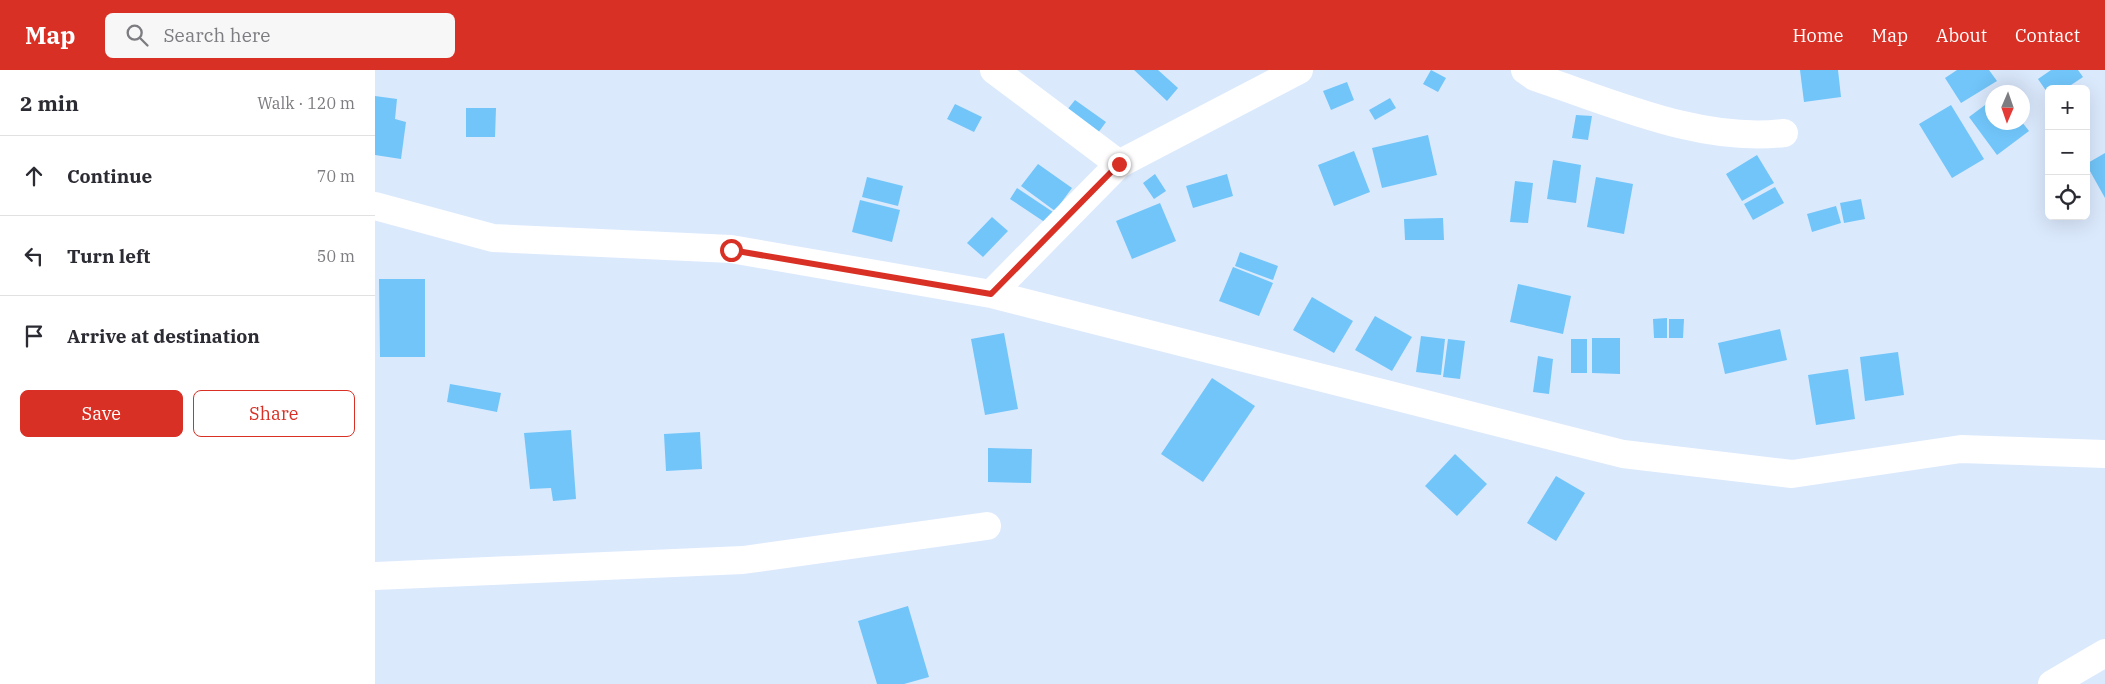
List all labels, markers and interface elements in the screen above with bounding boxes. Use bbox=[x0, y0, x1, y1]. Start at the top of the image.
search box bbox=[105, 13, 455, 58]
text: Map bbox=[25, 19, 75, 51]
icon: search bbox=[123, 21, 151, 49]
text: Search here bbox=[163, 23, 270, 47]
text: Home bbox=[1792, 24, 1844, 47]
text: Map bbox=[1872, 24, 1908, 47]
text: About bbox=[1936, 24, 1987, 47]
text: Contact bbox=[2015, 24, 2080, 47]
north arrow bbox=[1985, 85, 2030, 130]
map controls bbox=[2045, 85, 2090, 220]
button: + bbox=[2045, 85, 2090, 130]
text: 2 min bbox=[20, 89, 79, 117]
text: Walk · 120 m bbox=[257, 93, 355, 113]
button: − bbox=[2045, 130, 2090, 175]
route end bbox=[1108, 153, 1131, 176]
icon: ahead bbox=[20, 162, 48, 190]
text: Continue bbox=[67, 164, 152, 188]
text: 70 m bbox=[317, 166, 355, 186]
button: locate bbox=[2045, 175, 2090, 220]
route start bbox=[720, 239, 743, 262]
icon: left bbox=[20, 242, 48, 270]
text: Turn left bbox=[67, 244, 150, 268]
text: 50 m bbox=[317, 246, 355, 266]
icon: arrive bbox=[20, 322, 48, 350]
text: Arrive at destination bbox=[67, 324, 260, 348]
button: Save bbox=[20, 390, 183, 437]
button: Share bbox=[193, 390, 355, 437]

